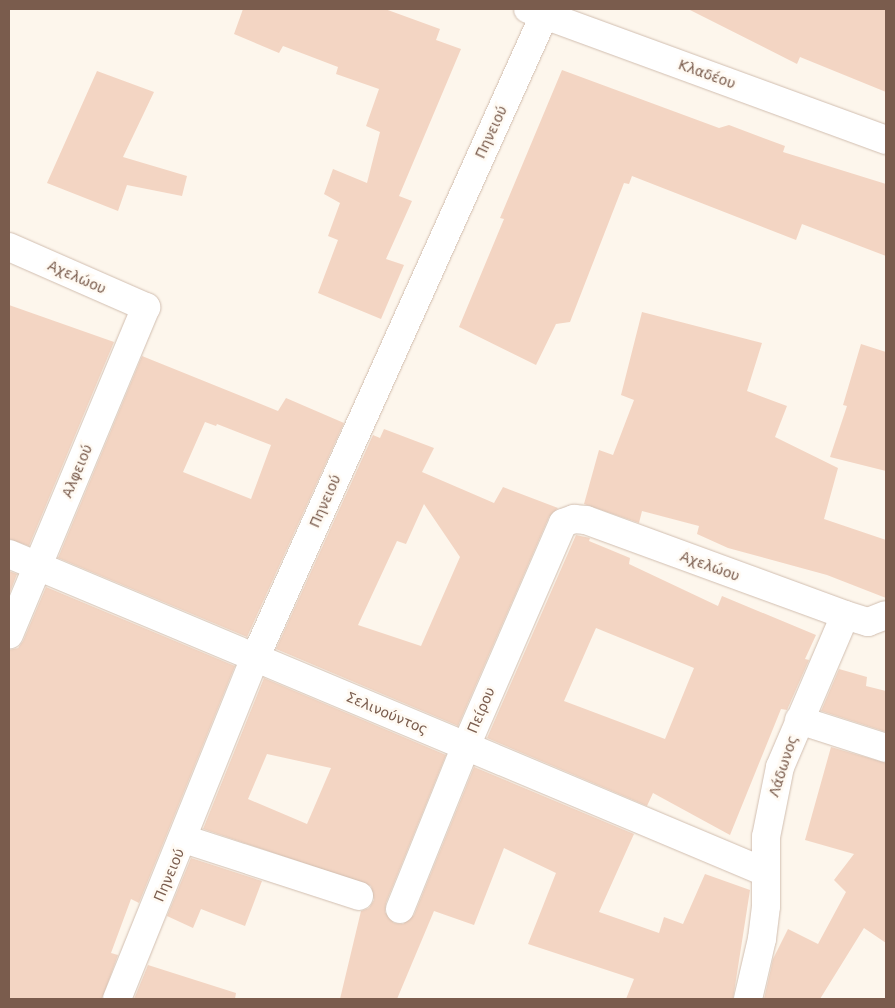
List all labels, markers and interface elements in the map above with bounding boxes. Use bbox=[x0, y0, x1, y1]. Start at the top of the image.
street label: Κλαδέου bbox=[676, 56, 738, 92]
street label: Πηνειού bbox=[472, 103, 510, 161]
street label: Αχελώου bbox=[45, 257, 109, 297]
street label: Αλφειού bbox=[58, 442, 96, 500]
street label: Πηνειού bbox=[306, 472, 344, 530]
street label: Αχελώου bbox=[678, 548, 742, 584]
street label: Πείρου bbox=[464, 684, 498, 736]
street label: Σελινούντος bbox=[344, 688, 430, 738]
street label: Λάδωνος bbox=[765, 733, 801, 799]
street label: Πηνειού bbox=[150, 846, 188, 904]

